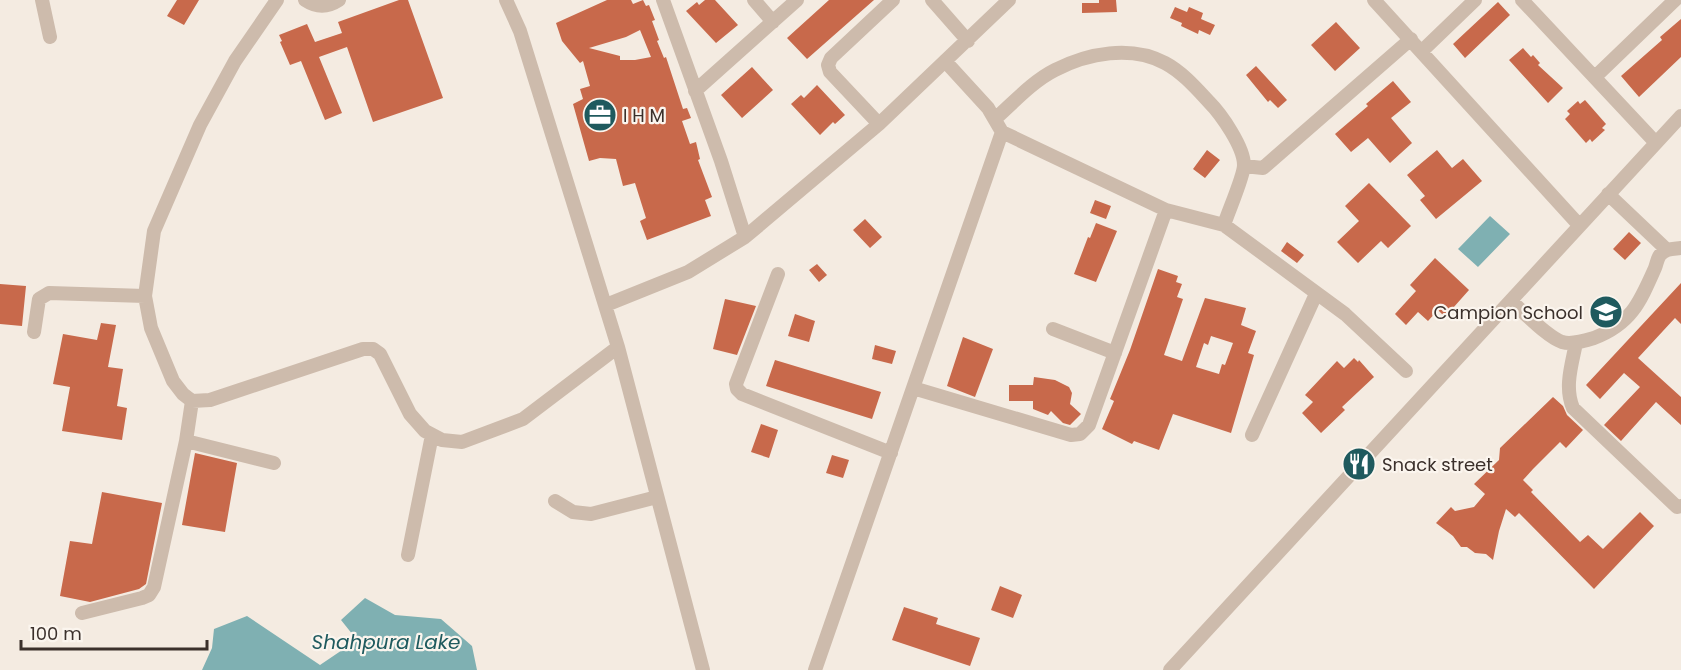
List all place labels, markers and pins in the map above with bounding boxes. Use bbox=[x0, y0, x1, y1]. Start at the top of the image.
office icon: I H M bbox=[582, 97, 618, 133]
place label: I H M bbox=[623, 103, 665, 128]
school or university icon: Campion School bbox=[1588, 294, 1624, 330]
place label: Campion School bbox=[1433, 300, 1583, 325]
restaurant icon: Snack street bbox=[1341, 446, 1377, 482]
place label: Snack street bbox=[1382, 452, 1493, 477]

